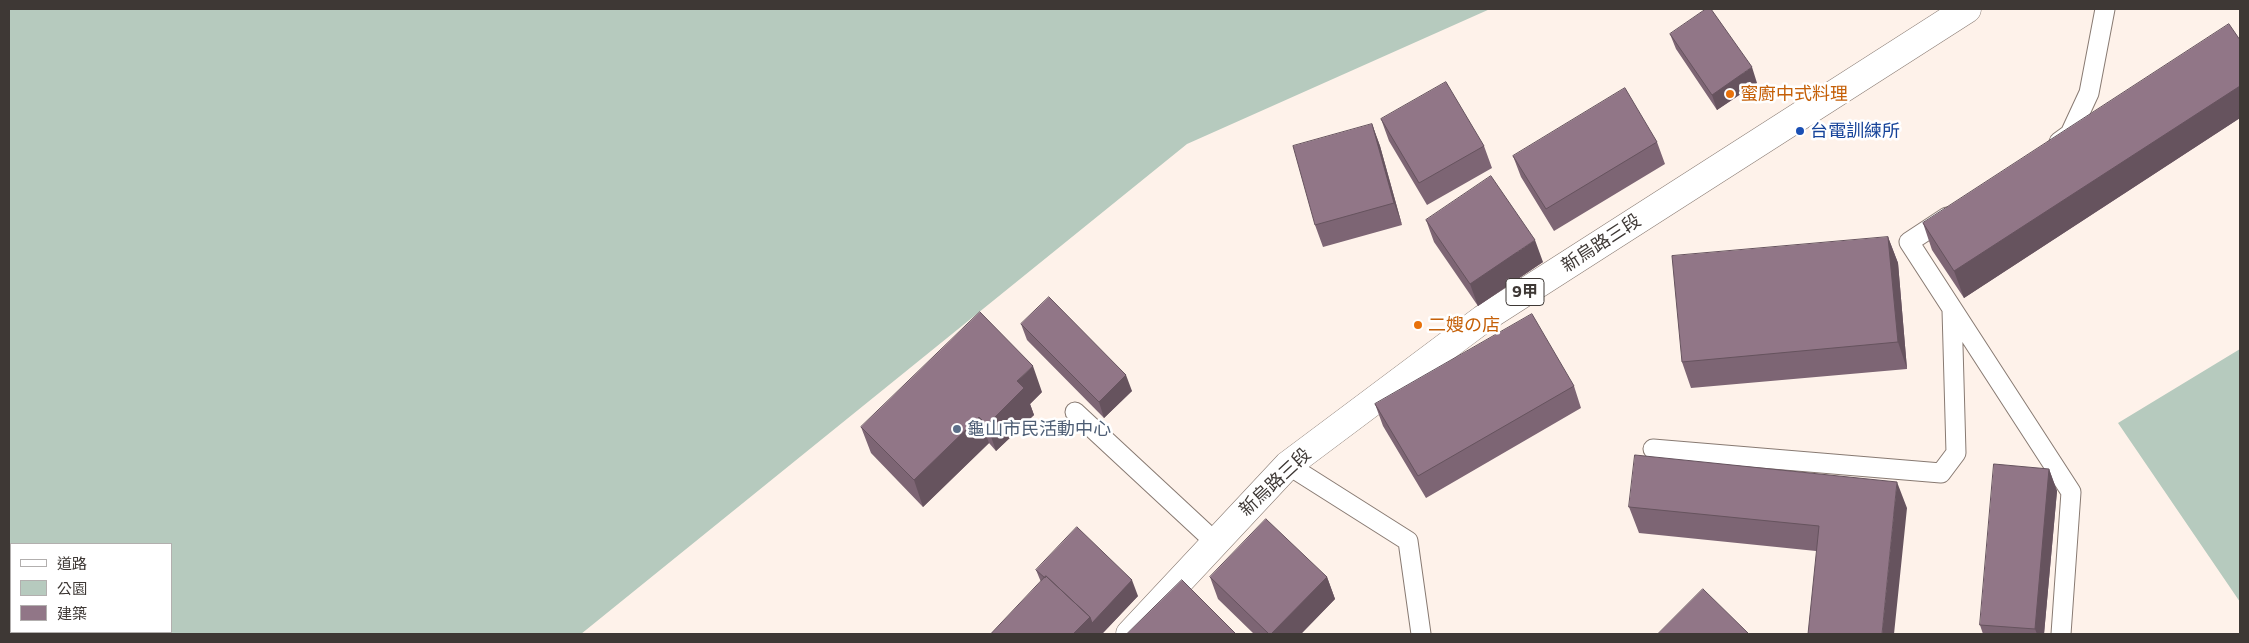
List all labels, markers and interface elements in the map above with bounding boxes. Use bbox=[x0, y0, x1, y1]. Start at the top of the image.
place label: 蜜廚中式料理 bbox=[1740, 83, 1848, 105]
marker: 蜜廚中式料理 bbox=[1724, 88, 1736, 100]
place label: 台電訓練所 bbox=[1810, 120, 1900, 142]
marker: 台電訓練所 bbox=[1794, 125, 1806, 137]
street label: 新烏路三段 bbox=[1557, 209, 1645, 277]
road number: 9甲 bbox=[1506, 278, 1544, 306]
place label: 二嫂の店 bbox=[1428, 314, 1500, 336]
marker: 二嫂の店 bbox=[1412, 319, 1424, 331]
place label: 龜山市民活動中心 bbox=[967, 418, 1111, 440]
marker: 龜山市民活動中心 bbox=[951, 423, 963, 435]
street label: 新烏路三段 bbox=[1235, 443, 1315, 521]
legend bbox=[10, 543, 172, 633]
text: 道路 bbox=[57, 554, 87, 572]
text: 公園 bbox=[57, 579, 87, 597]
text: 建築 bbox=[57, 604, 87, 622]

